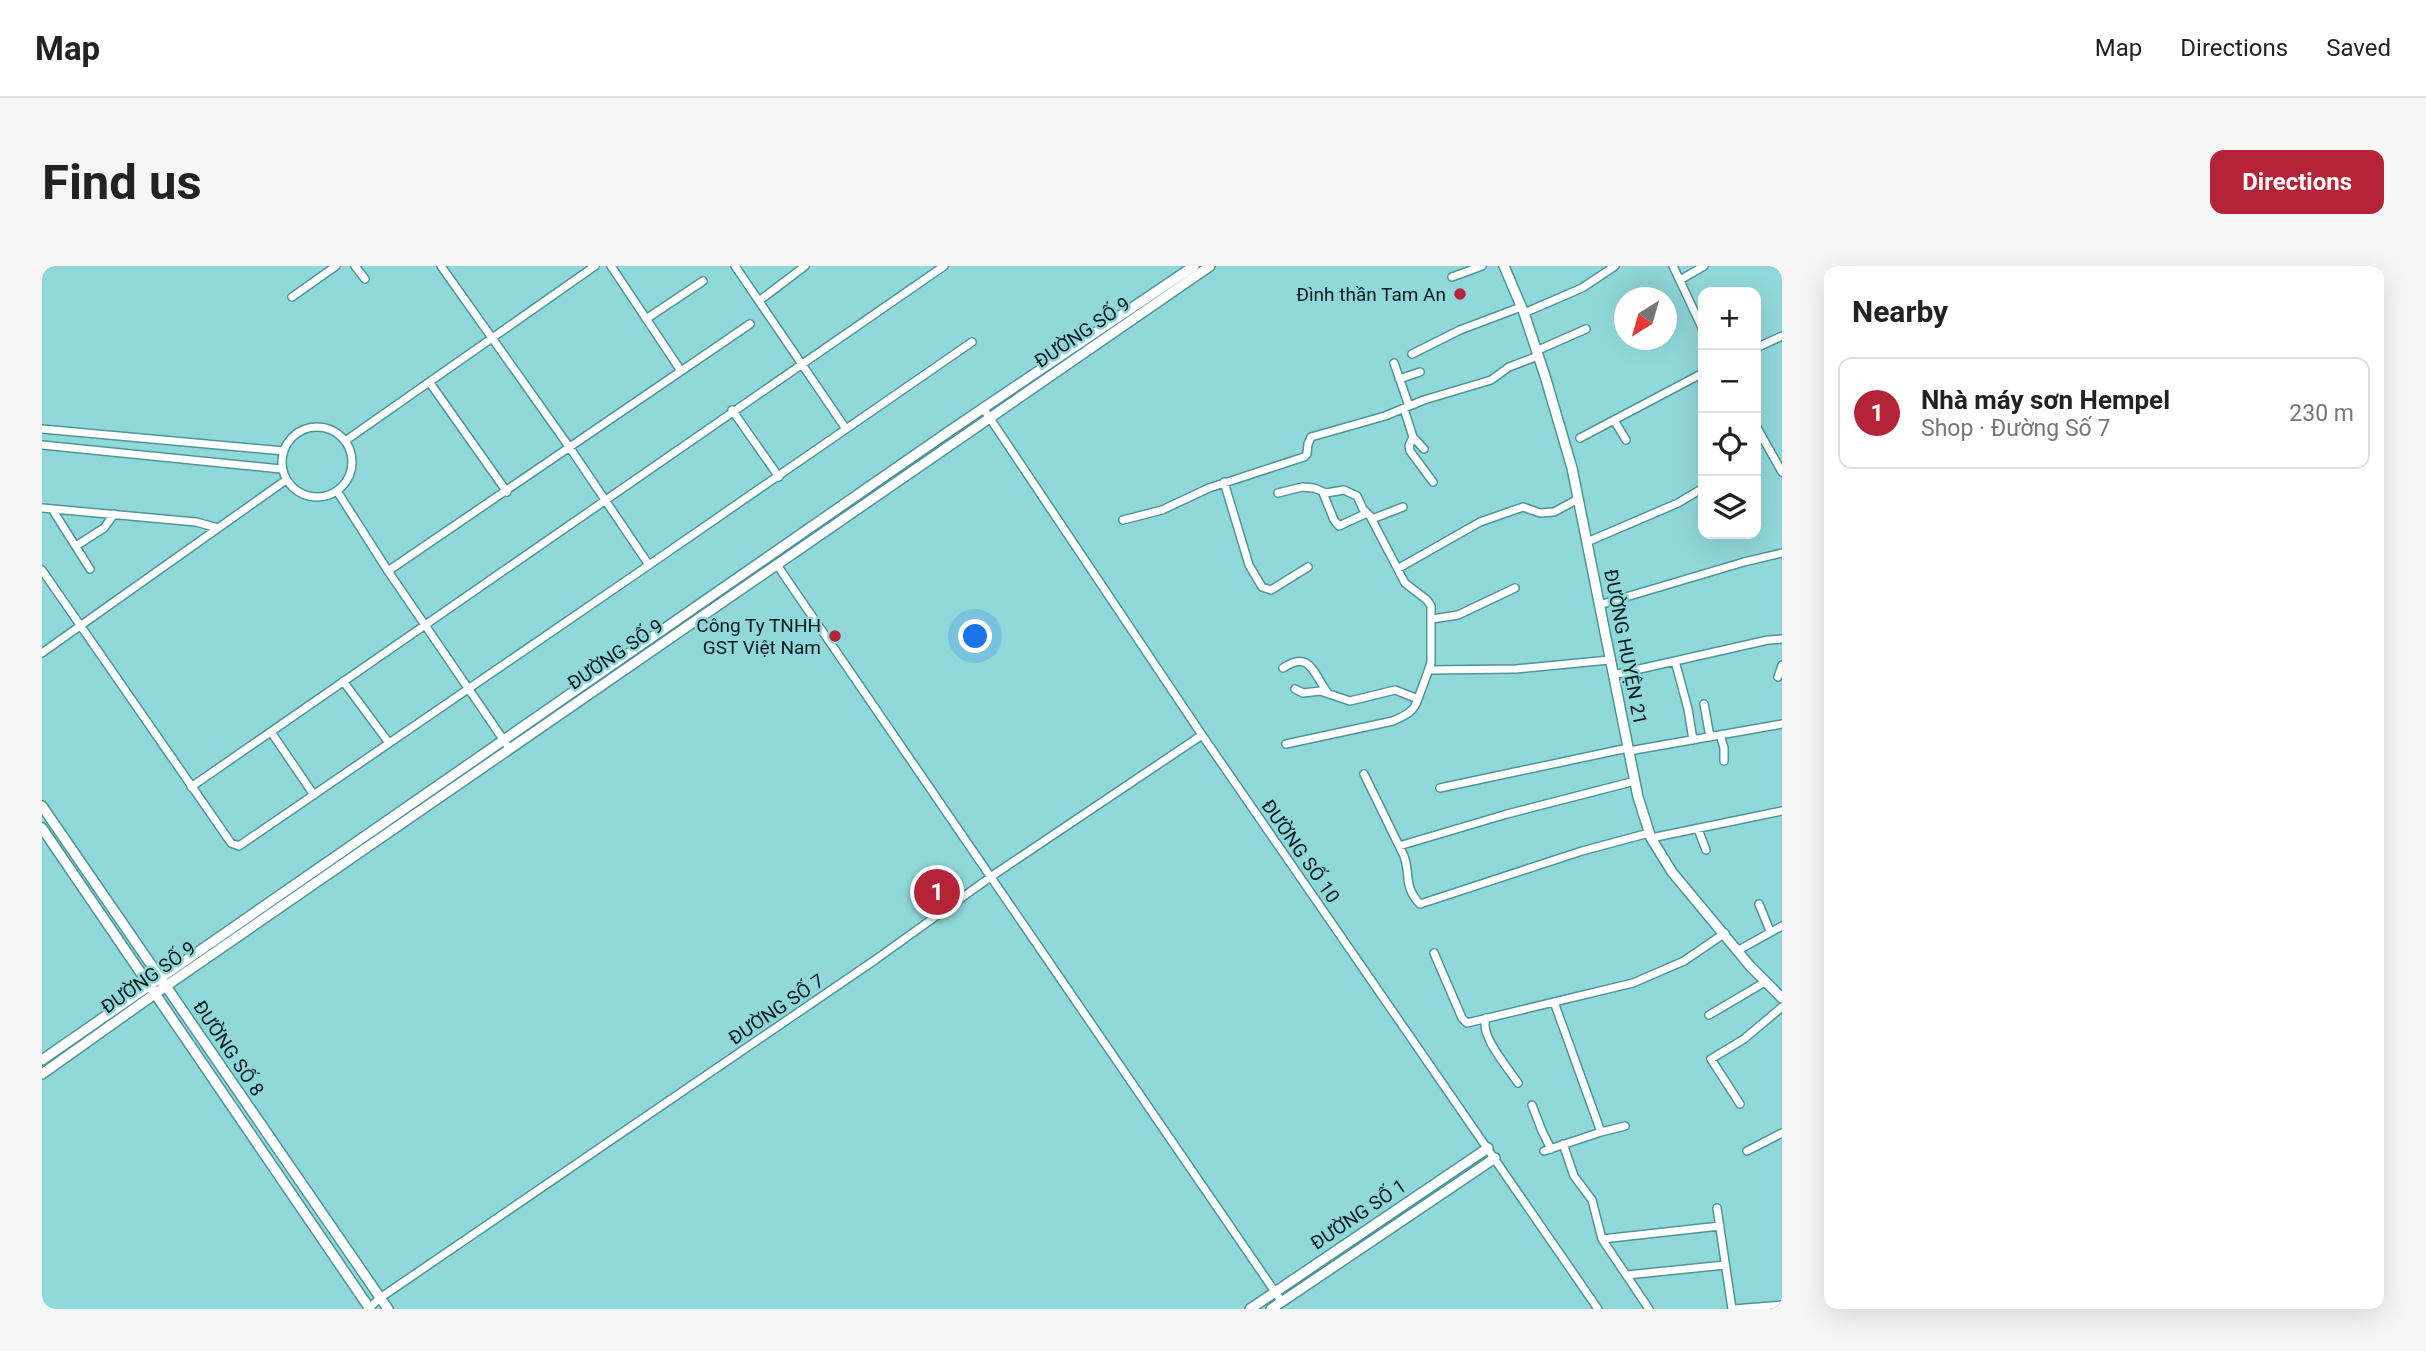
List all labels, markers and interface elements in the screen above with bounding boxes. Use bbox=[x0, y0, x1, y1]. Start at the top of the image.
text: Map bbox=[35, 29, 100, 68]
text: Map bbox=[2095, 34, 2142, 62]
text: Directions bbox=[2180, 34, 2288, 62]
text: Saved bbox=[2326, 34, 2391, 62]
button: Directions bbox=[2210, 150, 2384, 214]
text: Find us bbox=[42, 154, 202, 211]
place label: Đình thần Tam An bbox=[1296, 283, 1446, 306]
marker: Đình thần Tam An bbox=[1452, 286, 1468, 302]
north arrow bbox=[1614, 287, 1677, 350]
map controls bbox=[1698, 287, 1761, 539]
button: + bbox=[1698, 287, 1761, 350]
street label: ĐƯỜNG SỐ 9 bbox=[1030, 291, 1134, 373]
text: Nearby bbox=[1852, 294, 1948, 329]
button: − bbox=[1698, 350, 1761, 413]
text: Nhà máy sơn Hempel bbox=[1921, 385, 2170, 415]
text: 1 bbox=[1870, 400, 1884, 427]
text: 230 m bbox=[2289, 400, 2354, 427]
button: locate bbox=[1698, 413, 1761, 476]
text: Shop · Đường Số 7 bbox=[1921, 415, 2110, 442]
button: layers bbox=[1698, 476, 1761, 539]
street label: ĐƯỜNG HUYỆN 21 bbox=[1599, 567, 1652, 727]
street label: ĐƯỜNG SỐ 9 bbox=[563, 613, 667, 695]
place label: Công Ty TNHH GST Việt Nam bbox=[696, 614, 821, 659]
your location bbox=[958, 619, 992, 653]
marker: Công Ty TNHH GST Việt Nam bbox=[827, 628, 843, 644]
street label: ĐƯỜNG SỐ 10 bbox=[1257, 795, 1345, 907]
pin: 1 bbox=[914, 866, 960, 918]
street label: ĐƯỜNG SỐ 9 bbox=[96, 936, 200, 1018]
street label: ĐƯỜNG SỐ 7 bbox=[724, 968, 828, 1050]
street label: ĐƯỜNG SỐ 8 bbox=[188, 996, 270, 1100]
street label: ĐƯỜNG SỐ 1 bbox=[1306, 1173, 1410, 1255]

